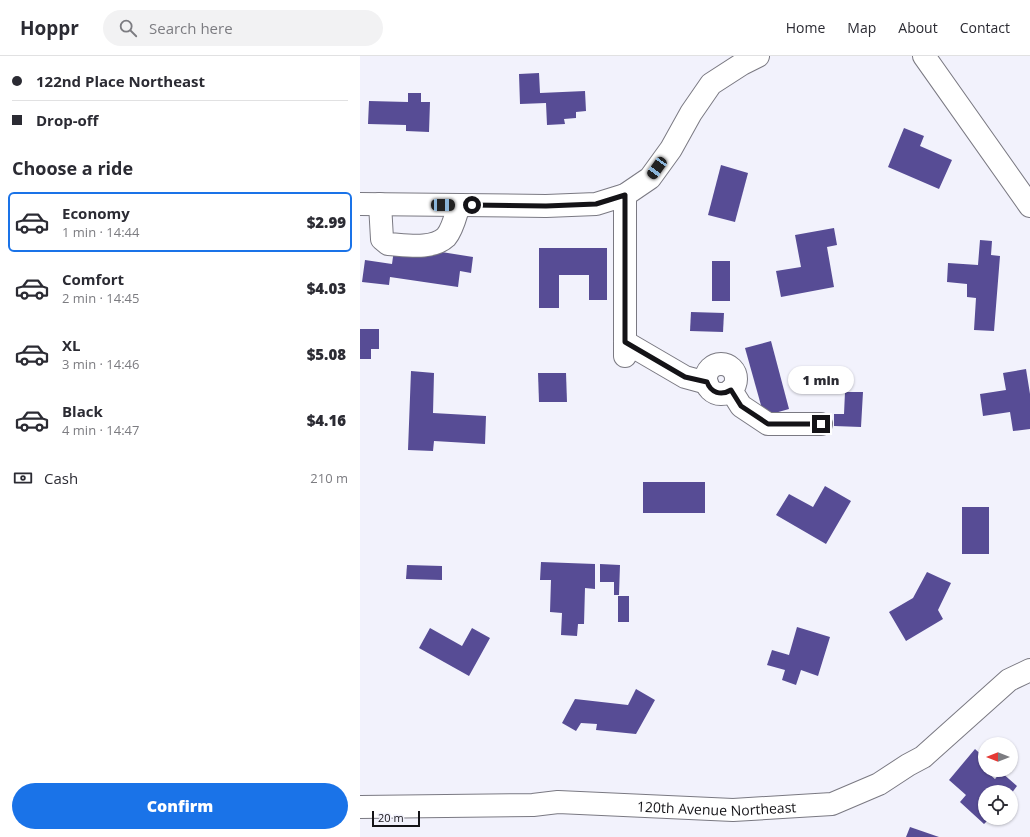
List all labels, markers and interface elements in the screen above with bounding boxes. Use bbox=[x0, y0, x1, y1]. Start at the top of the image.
search box bbox=[103, 10, 383, 46]
text: Hoppr bbox=[20, 15, 79, 41]
icon: search bbox=[117, 17, 139, 39]
text: Search here bbox=[149, 18, 233, 38]
text: Home bbox=[786, 18, 825, 37]
text: Map bbox=[847, 18, 876, 37]
text: About bbox=[898, 18, 938, 37]
text: Contact bbox=[960, 18, 1010, 37]
text: 122nd Place Northeast bbox=[36, 71, 205, 91]
text: Drop-off bbox=[36, 110, 98, 130]
car bbox=[645, 155, 669, 181]
text: Choose a ride bbox=[12, 156, 133, 180]
route start bbox=[463, 196, 481, 214]
car bbox=[431, 199, 455, 211]
text: Economy bbox=[62, 203, 130, 223]
icon: car bbox=[14, 204, 50, 240]
text: $2.99 bbox=[307, 212, 346, 232]
text: 1 min · 14:44 bbox=[62, 223, 139, 241]
text: Comfort bbox=[62, 269, 124, 289]
icon: car bbox=[14, 270, 50, 306]
text: $4.03 bbox=[307, 278, 346, 298]
text: 2 min · 14:45 bbox=[62, 289, 139, 307]
text: XL bbox=[62, 335, 80, 355]
icon: car bbox=[14, 336, 50, 372]
text: $5.08 bbox=[307, 344, 346, 364]
text: 3 min · 14:46 bbox=[62, 355, 139, 373]
callout: 1 min bbox=[788, 366, 854, 394]
text: 1 min bbox=[803, 371, 839, 389]
text: Black bbox=[62, 401, 103, 421]
icon: car bbox=[14, 402, 50, 438]
text: $4.16 bbox=[307, 410, 346, 430]
route end bbox=[812, 415, 830, 433]
text: 4 min · 14:47 bbox=[62, 421, 139, 439]
icon: cash bbox=[12, 467, 34, 489]
text: Cash bbox=[44, 468, 78, 488]
text: 210 m bbox=[310, 469, 348, 487]
north arrow bbox=[978, 737, 1018, 777]
map controls bbox=[978, 737, 1018, 825]
button: Confirm bbox=[12, 783, 348, 829]
button: locate bbox=[978, 785, 1018, 825]
street label: 120th Avenue Northeast bbox=[637, 796, 797, 820]
scale bar bbox=[372, 809, 420, 828]
text: 20 m bbox=[378, 810, 404, 825]

